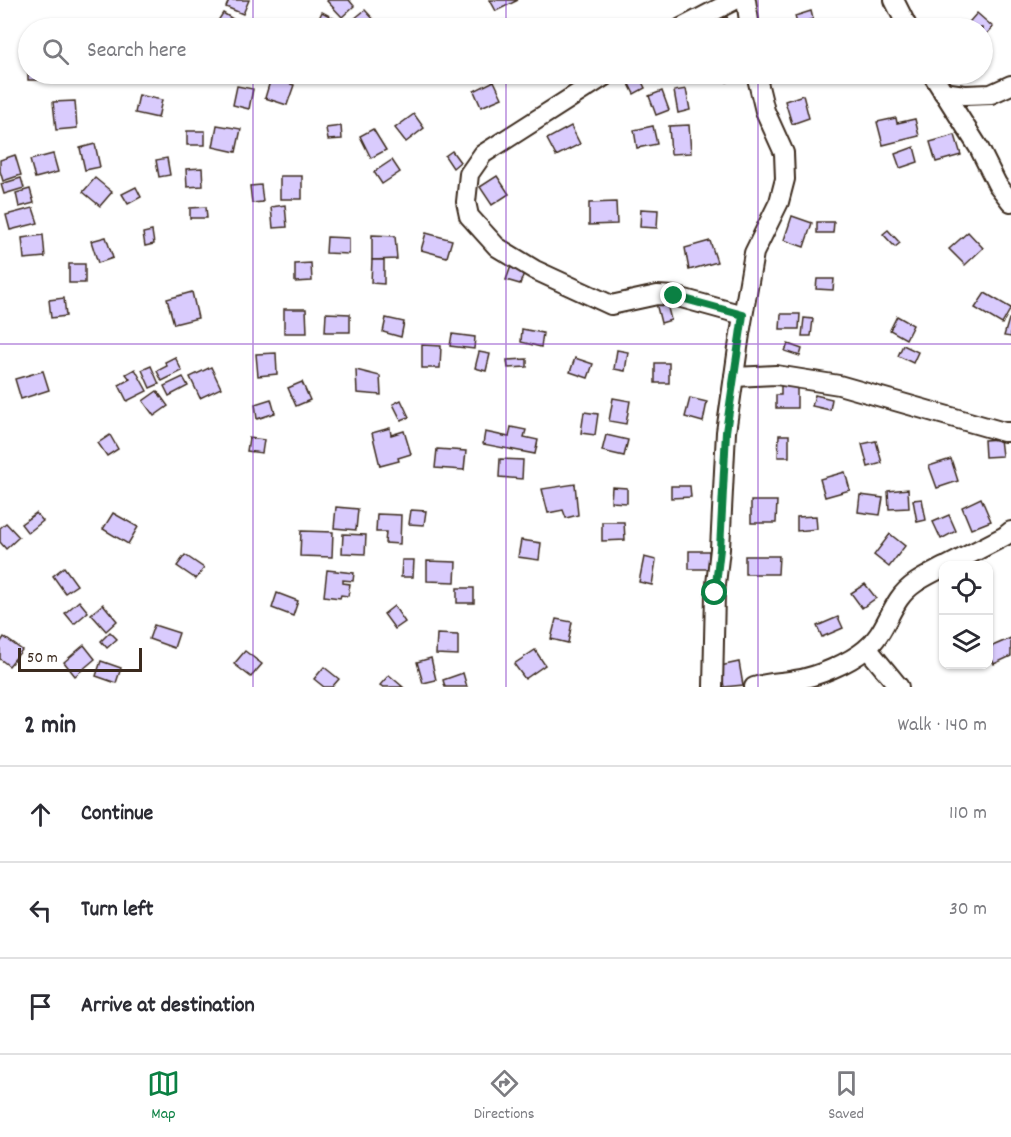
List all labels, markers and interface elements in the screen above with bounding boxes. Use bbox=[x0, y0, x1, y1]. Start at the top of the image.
search box bbox=[18, 18, 993, 84]
icon: search bbox=[39, 35, 72, 68]
text: Search here bbox=[87, 36, 186, 67]
route end bbox=[660, 282, 686, 308]
map controls bbox=[939, 561, 993, 669]
button: locate bbox=[939, 561, 993, 615]
route start bbox=[701, 579, 727, 605]
button: layers bbox=[939, 615, 993, 669]
scale bar bbox=[18, 645, 142, 672]
text: 50 m bbox=[27, 647, 58, 670]
text: 2 min bbox=[24, 708, 76, 745]
text: Walk · 140 m bbox=[898, 712, 987, 740]
icon: ahead bbox=[24, 798, 57, 831]
text: Continue bbox=[81, 799, 153, 830]
text: 110 m bbox=[949, 800, 987, 828]
icon: left bbox=[24, 894, 57, 927]
text: Turn left bbox=[81, 895, 153, 926]
text: 30 m bbox=[949, 896, 987, 924]
icon: arrive bbox=[24, 990, 57, 1023]
text: Arrive at destination bbox=[81, 991, 255, 1022]
tab: Map bbox=[147, 1067, 180, 1126]
tab: Directions bbox=[474, 1067, 534, 1126]
tab: Saved bbox=[828, 1067, 864, 1126]

